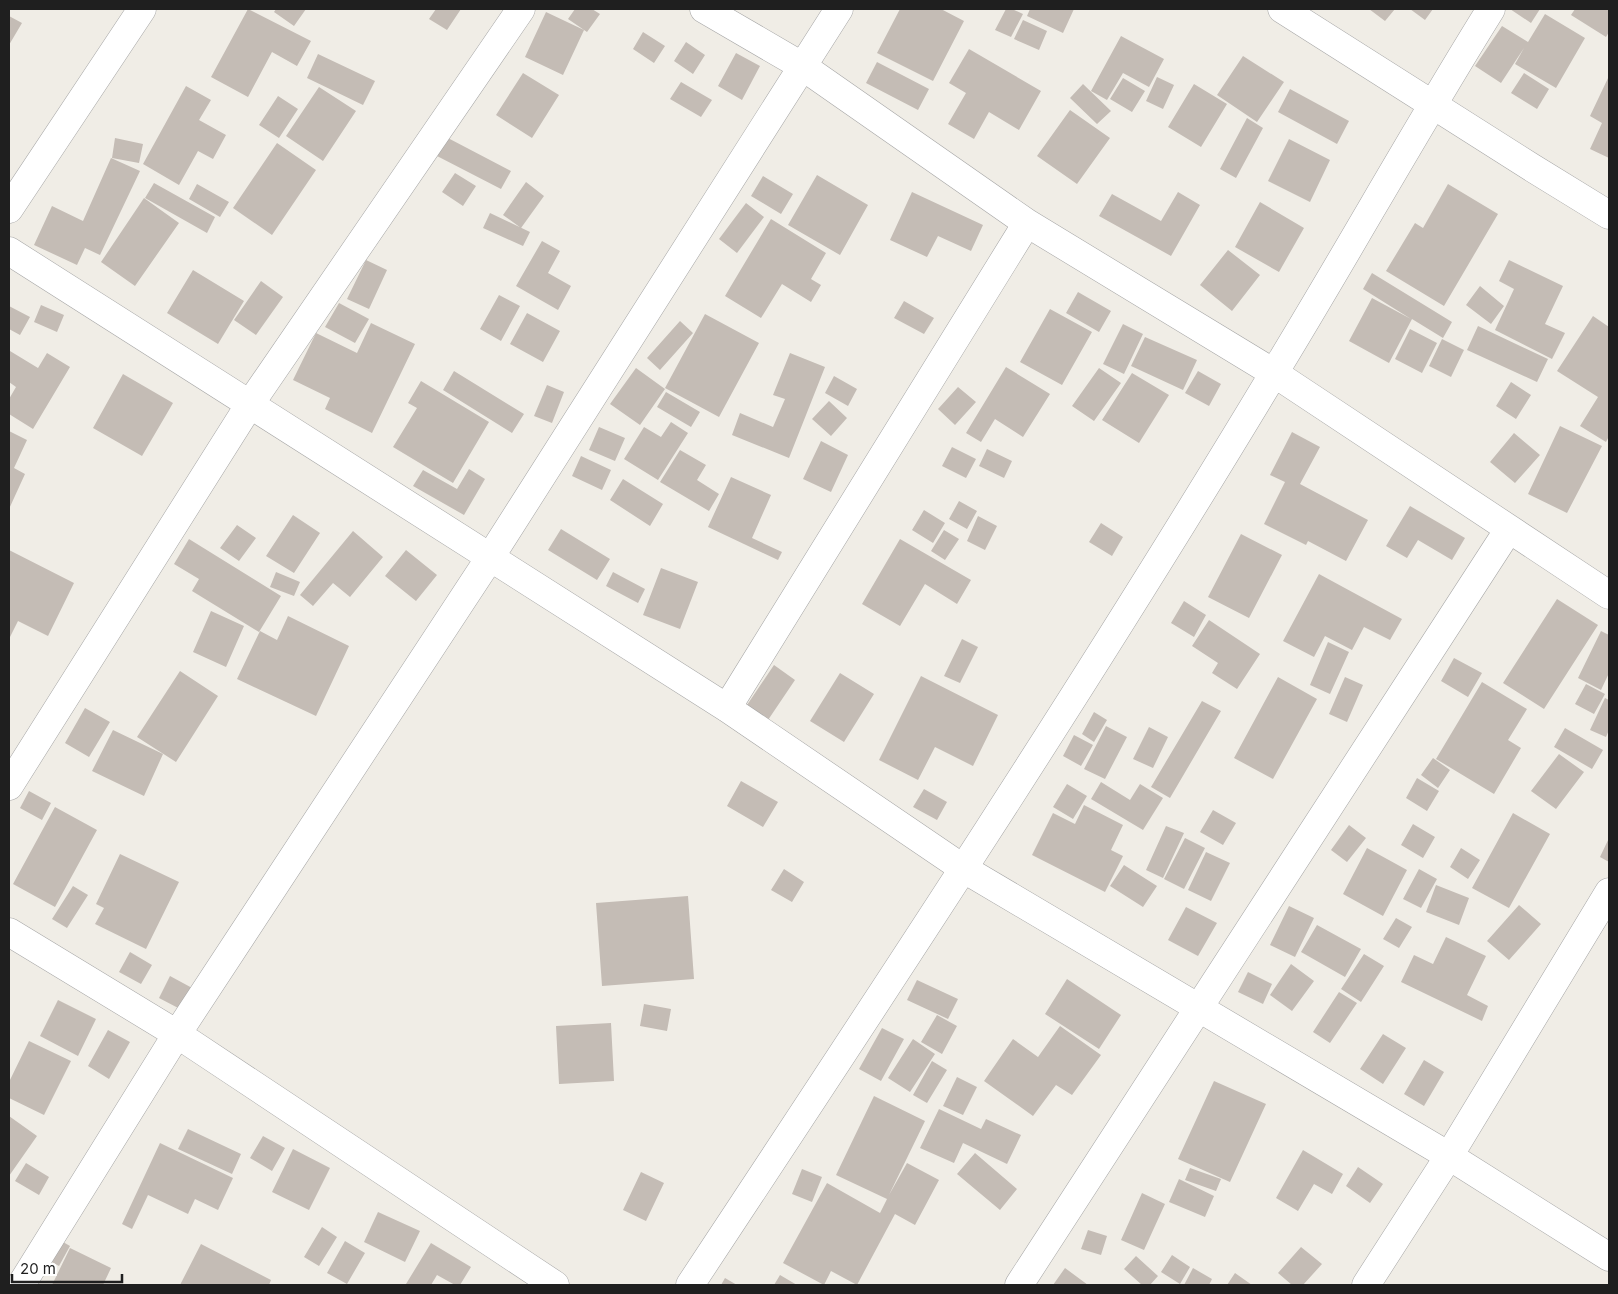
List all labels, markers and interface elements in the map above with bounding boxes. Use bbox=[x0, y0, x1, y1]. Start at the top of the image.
scale bar bbox=[12, 1252, 122, 1284]
text: 20 m bbox=[20, 1259, 56, 1278]

